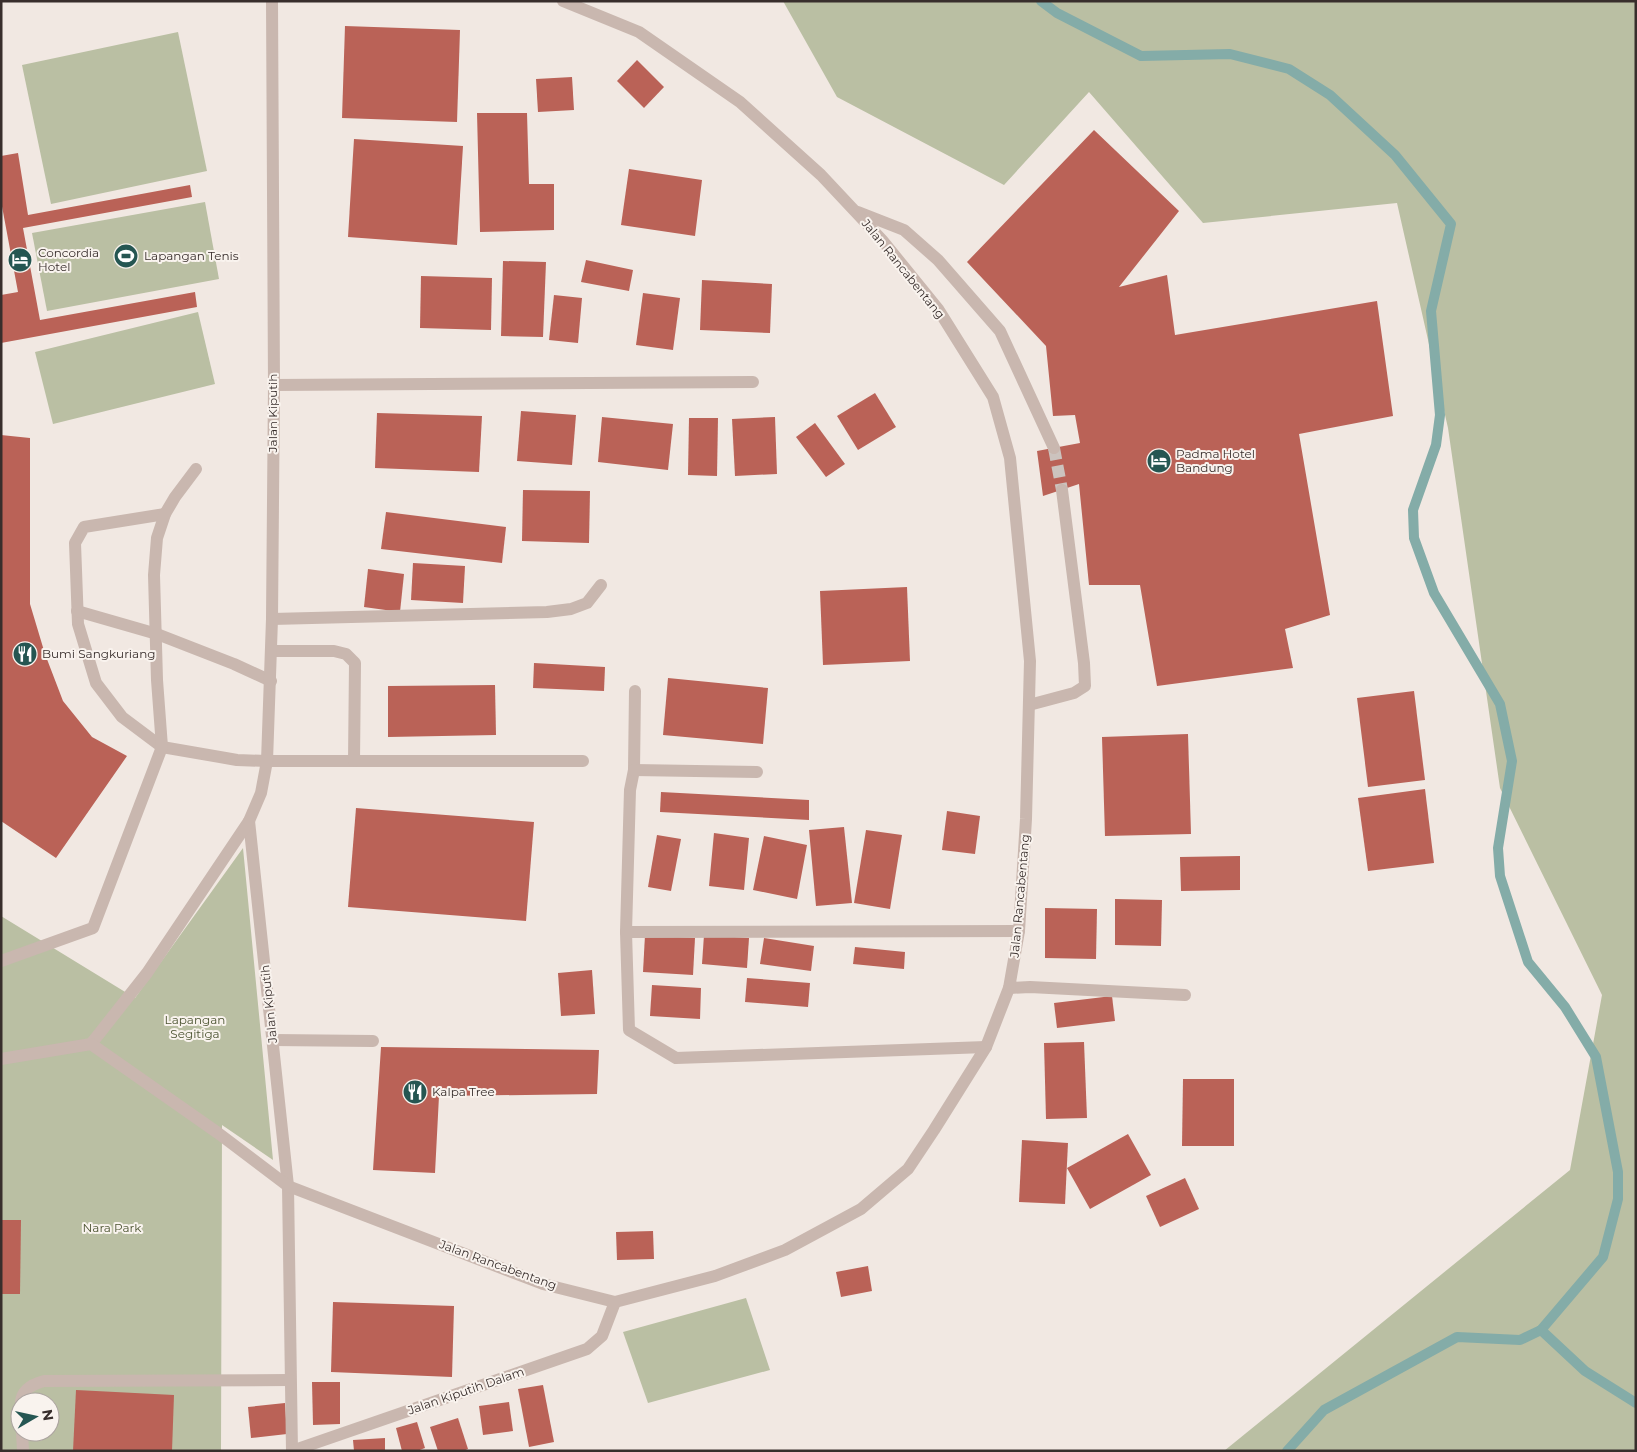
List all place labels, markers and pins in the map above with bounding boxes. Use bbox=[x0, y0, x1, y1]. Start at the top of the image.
sports icon: Lapangan Tenis bbox=[113, 243, 139, 269]
place label: Concordia Hotel bbox=[38, 245, 99, 274]
hotel icon: Concordia Hotel bbox=[7, 247, 33, 273]
place label: Lapangan Tenis bbox=[144, 248, 239, 263]
place label: Padma Hotel Bandung bbox=[1176, 446, 1255, 475]
hotel icon: Padma Hotel Bandung bbox=[1146, 448, 1172, 474]
restaurant icon: Bumi Sangkuriang bbox=[12, 641, 38, 667]
place label: Bumi Sangkuriang bbox=[42, 646, 156, 661]
restaurant icon: Kalpa Tree bbox=[402, 1079, 428, 1105]
place label: Kalpa Tree bbox=[432, 1084, 495, 1099]

